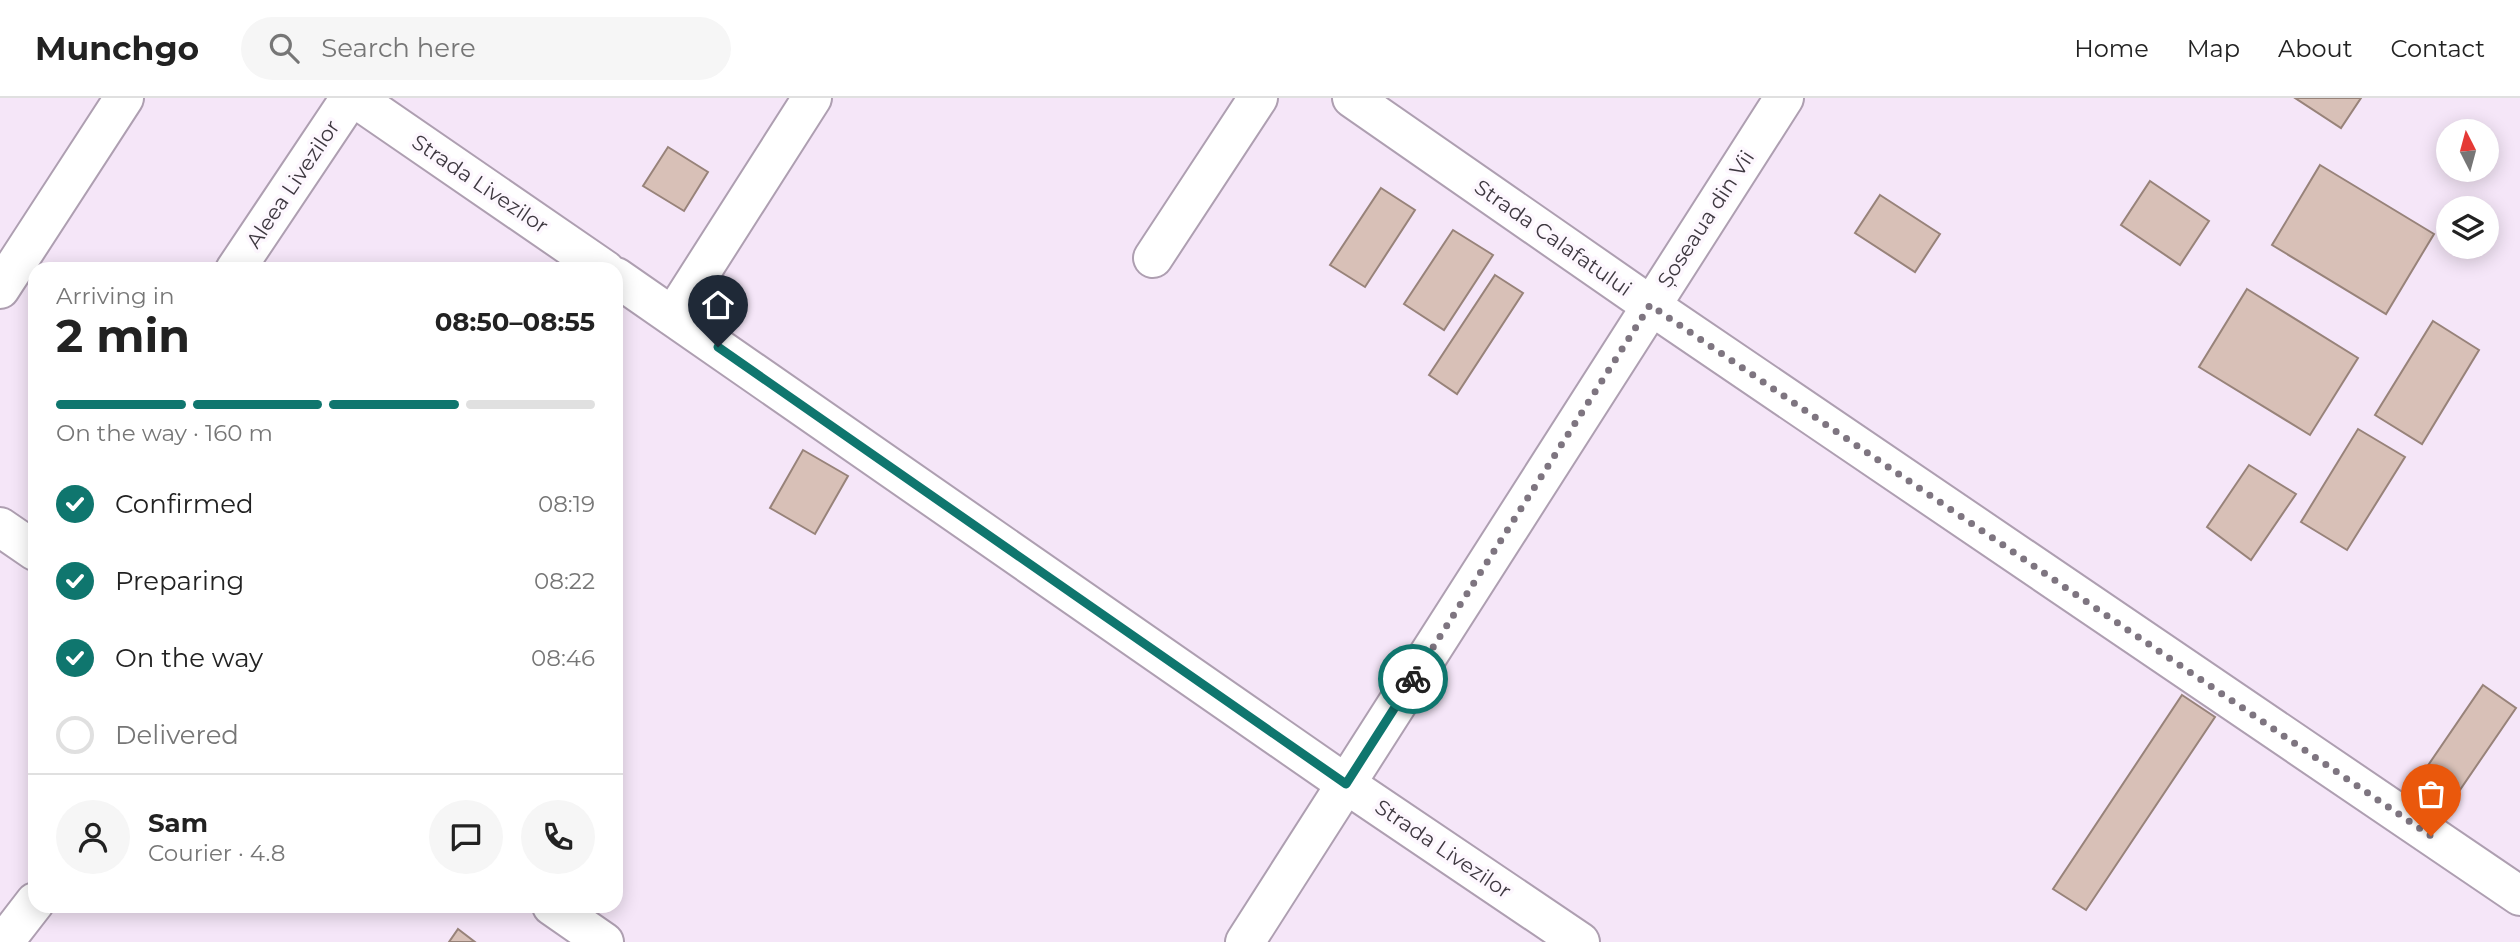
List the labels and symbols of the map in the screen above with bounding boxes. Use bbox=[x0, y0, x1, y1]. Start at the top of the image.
street label: Aleea Livezilor bbox=[241, 115, 345, 252]
north arrow bbox=[2436, 119, 2499, 182]
street label: Strada Livezilor bbox=[407, 129, 553, 238]
street label: Șoseaua din Vii bbox=[1652, 146, 1760, 292]
street label: Strada Calafatului bbox=[1470, 174, 1637, 301]
pin bbox=[688, 275, 748, 347]
courier bbox=[1378, 644, 1448, 714]
pin bbox=[2401, 764, 2461, 836]
street label: Strada Livezilor bbox=[1370, 794, 1516, 903]

